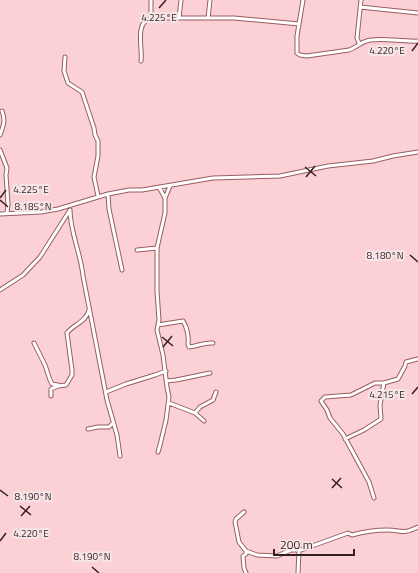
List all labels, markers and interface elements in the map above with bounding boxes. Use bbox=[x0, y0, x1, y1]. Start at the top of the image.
text: 4.225°E bbox=[141, 10, 177, 25]
text: 4.220°E bbox=[369, 43, 405, 58]
text: 4.225°E bbox=[13, 182, 49, 197]
text: 8.185°N bbox=[15, 199, 51, 214]
text: 8.180°N bbox=[367, 248, 403, 263]
text: 4.215°E bbox=[369, 387, 405, 402]
text: 8.190°N bbox=[15, 489, 51, 504]
text: 4.220°E bbox=[13, 526, 49, 541]
scale bar bbox=[274, 531, 354, 557]
text: 200 m bbox=[280, 535, 313, 554]
text: 8.190°N bbox=[74, 549, 110, 564]

